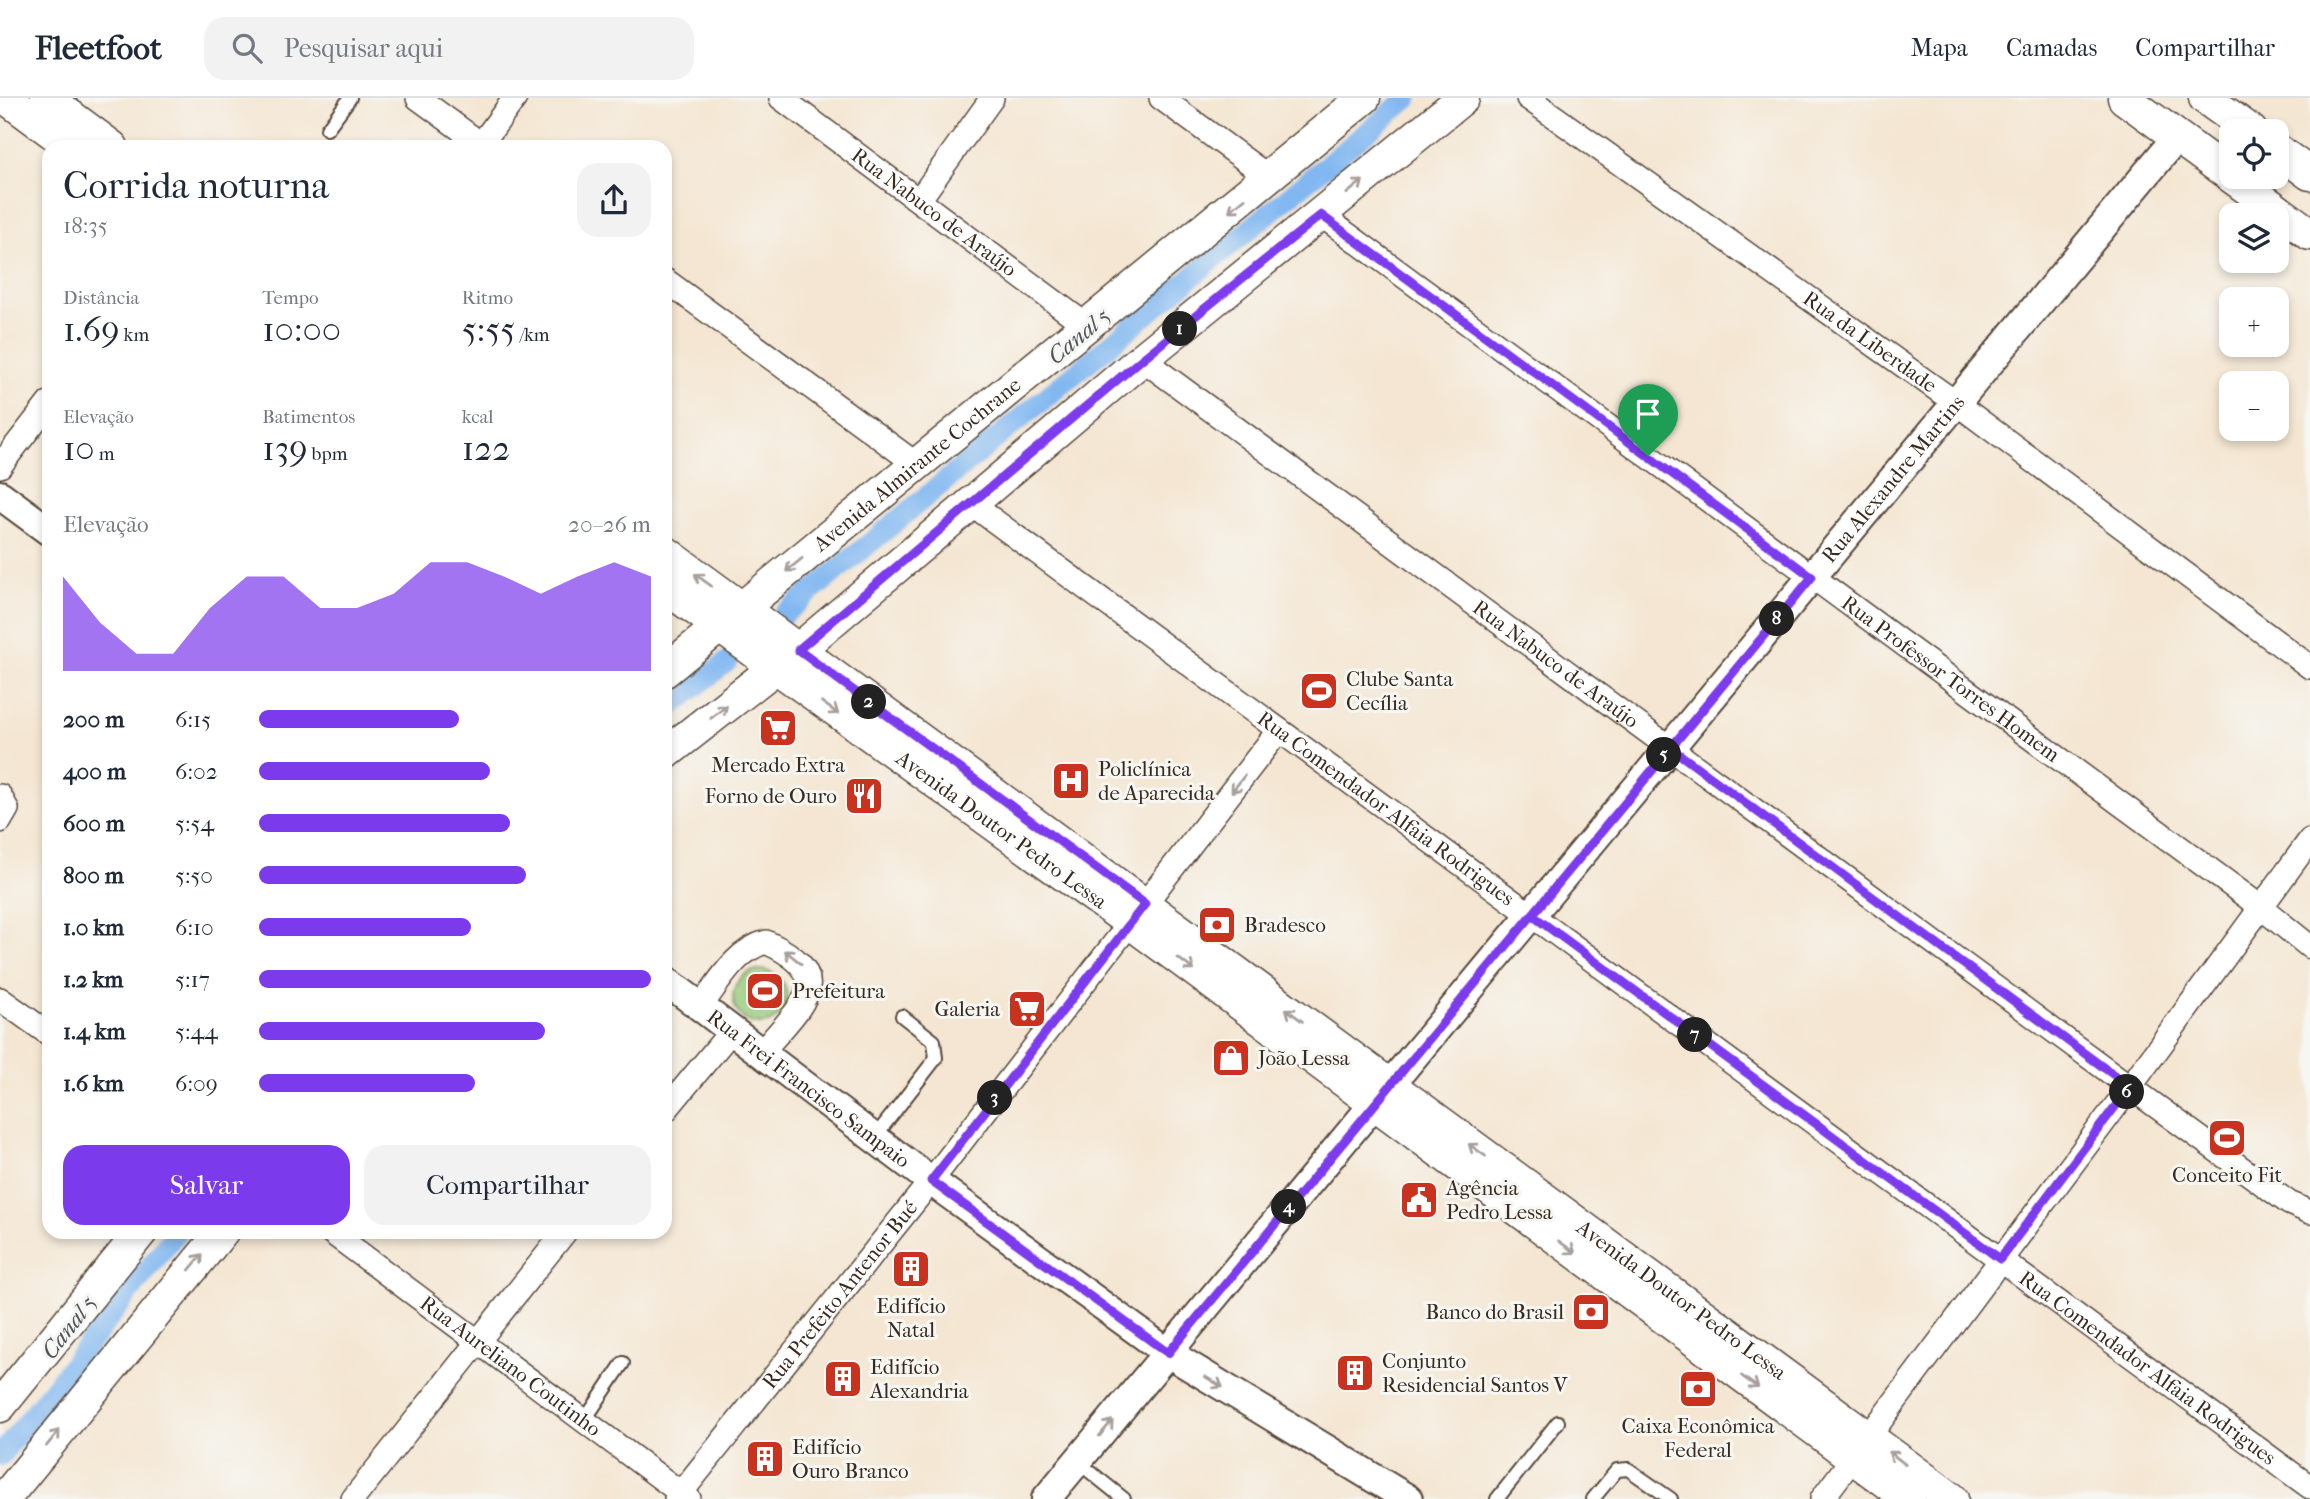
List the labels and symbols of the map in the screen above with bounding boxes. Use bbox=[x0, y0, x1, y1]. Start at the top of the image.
street label: Rua Nabuco de Araújo bbox=[847, 143, 1021, 281]
one-way arrow bbox=[1345, 179, 1363, 195]
one-way arrow bbox=[1228, 197, 1246, 213]
street label: Rua da Liberdade bbox=[1799, 286, 1942, 397]
water label: Canal 5 bbox=[1042, 302, 1116, 370]
pin: 1 bbox=[1162, 312, 1198, 346]
street label: Avenida Almirante Cochrane bbox=[808, 372, 1026, 557]
pin bbox=[1618, 384, 1678, 456]
street label: Rua Alexandre Martins bbox=[1817, 390, 1970, 567]
one-way arrow bbox=[785, 557, 803, 572]
one-way arrow bbox=[694, 573, 713, 587]
street label: Rua Professor Torres Homem bbox=[1837, 591, 2065, 767]
street label: Rua Nabuco de Araújo bbox=[1468, 595, 1643, 733]
pin: 8 bbox=[1760, 602, 1795, 636]
place label: Clube Santa Cecília bbox=[1346, 667, 1454, 715]
sports icon: Clube Santa Cecília bbox=[1298, 670, 1340, 712]
pin: 2 bbox=[852, 684, 886, 720]
one-way arrow bbox=[820, 700, 839, 715]
one-way arrow bbox=[709, 704, 727, 719]
street label: Rua Comendador Alfaia Rodrigues bbox=[1253, 706, 1519, 911]
supermarket icon: Mercado Extra bbox=[757, 707, 799, 749]
pin: 5 bbox=[1646, 738, 1682, 772]
street label: Avenida Doutor Pedro Lessa bbox=[891, 745, 1112, 914]
place label: Mercado Extra bbox=[711, 753, 845, 777]
place label: Policlínica de Aparecida bbox=[1098, 757, 1215, 805]
hospital icon: Policlínica de Aparecida bbox=[1050, 760, 1092, 802]
one-way arrow bbox=[1230, 774, 1245, 793]
restaurant icon: Forno de Ouro bbox=[843, 775, 885, 817]
place label: Forno de Ouro bbox=[705, 784, 837, 808]
bank icon: Bradesco bbox=[1196, 904, 1238, 946]
place label: Bradesco bbox=[1244, 913, 1326, 937]
one-way arrow bbox=[784, 950, 802, 965]
one-way arrow bbox=[1176, 957, 1195, 971]
sports icon: Prefeitura bbox=[744, 970, 786, 1012]
place label: Prefeitura bbox=[792, 979, 885, 1003]
supermarket icon: Galeria bbox=[1006, 988, 1048, 1030]
place label: Galeria bbox=[935, 997, 1000, 1021]
street label: Rua Frei Francisco Sampaio bbox=[703, 1004, 915, 1173]
one-way arrow bbox=[1285, 1008, 1304, 1022]
pin: 7 bbox=[1678, 1018, 1712, 1052]
shop icon: João Lessa bbox=[1210, 1037, 1252, 1079]
place label: João Lessa bbox=[1256, 1046, 1350, 1070]
pin: 6 bbox=[2110, 1074, 2144, 1110]
pin: 3 bbox=[978, 1080, 1012, 1116]
sports icon: Conceito Fit bbox=[2206, 1117, 2248, 1159]
one-way arrow bbox=[1468, 1143, 1487, 1157]
place label: Conceito Fit bbox=[2172, 1163, 2282, 1187]
place label: Agência Pedro Lessa bbox=[1445, 1176, 1553, 1224]
public building icon: Agência Pedro Lessa bbox=[1398, 1179, 1440, 1221]
pin: 4 bbox=[1272, 1190, 1306, 1224]
street label: Rua Prefeito Antenor Bué bbox=[757, 1196, 923, 1393]
street label: Avenida Doutor Pedro Lessa bbox=[1571, 1214, 1791, 1385]
one-way arrow bbox=[1557, 1240, 1576, 1255]
building icon: Edifício Natal bbox=[890, 1248, 932, 1290]
one-way arrow bbox=[188, 1253, 204, 1271]
street label: Rua Comendador Alfaia Rodrigues bbox=[2015, 1266, 2281, 1470]
water label: Canal 5 bbox=[36, 1290, 102, 1364]
street label: Rua Aureliano Coutinho bbox=[416, 1291, 606, 1441]
bank icon: Banco do Brasil bbox=[1570, 1291, 1612, 1333]
place label: Edifício Natal bbox=[876, 1294, 946, 1342]
place label: Banco do Brasil bbox=[1425, 1300, 1564, 1324]
place label: Conjunto Residencial Santos V bbox=[1382, 1349, 1569, 1397]
building icon: Conjunto Residencial Santos V bbox=[1334, 1352, 1376, 1394]
place label: Edifício Alexandria bbox=[869, 1355, 969, 1403]
building icon: Edifício Alexandria bbox=[822, 1358, 864, 1400]
bank icon: Caixa Econômica Federal bbox=[1677, 1368, 1719, 1410]
one-way arrow bbox=[1204, 1375, 1224, 1389]
one-way arrow bbox=[1740, 1375, 1759, 1390]
place label: Caixa Econômica Federal bbox=[1622, 1414, 1775, 1462]
one-way arrow bbox=[1098, 1419, 1113, 1437]
one-way arrow bbox=[45, 1430, 61, 1448]
place label: Edifício Ouro Branco bbox=[792, 1435, 909, 1483]
building icon: Edifício Ouro Branco bbox=[744, 1438, 786, 1480]
one-way arrow bbox=[1889, 1451, 1907, 1466]

